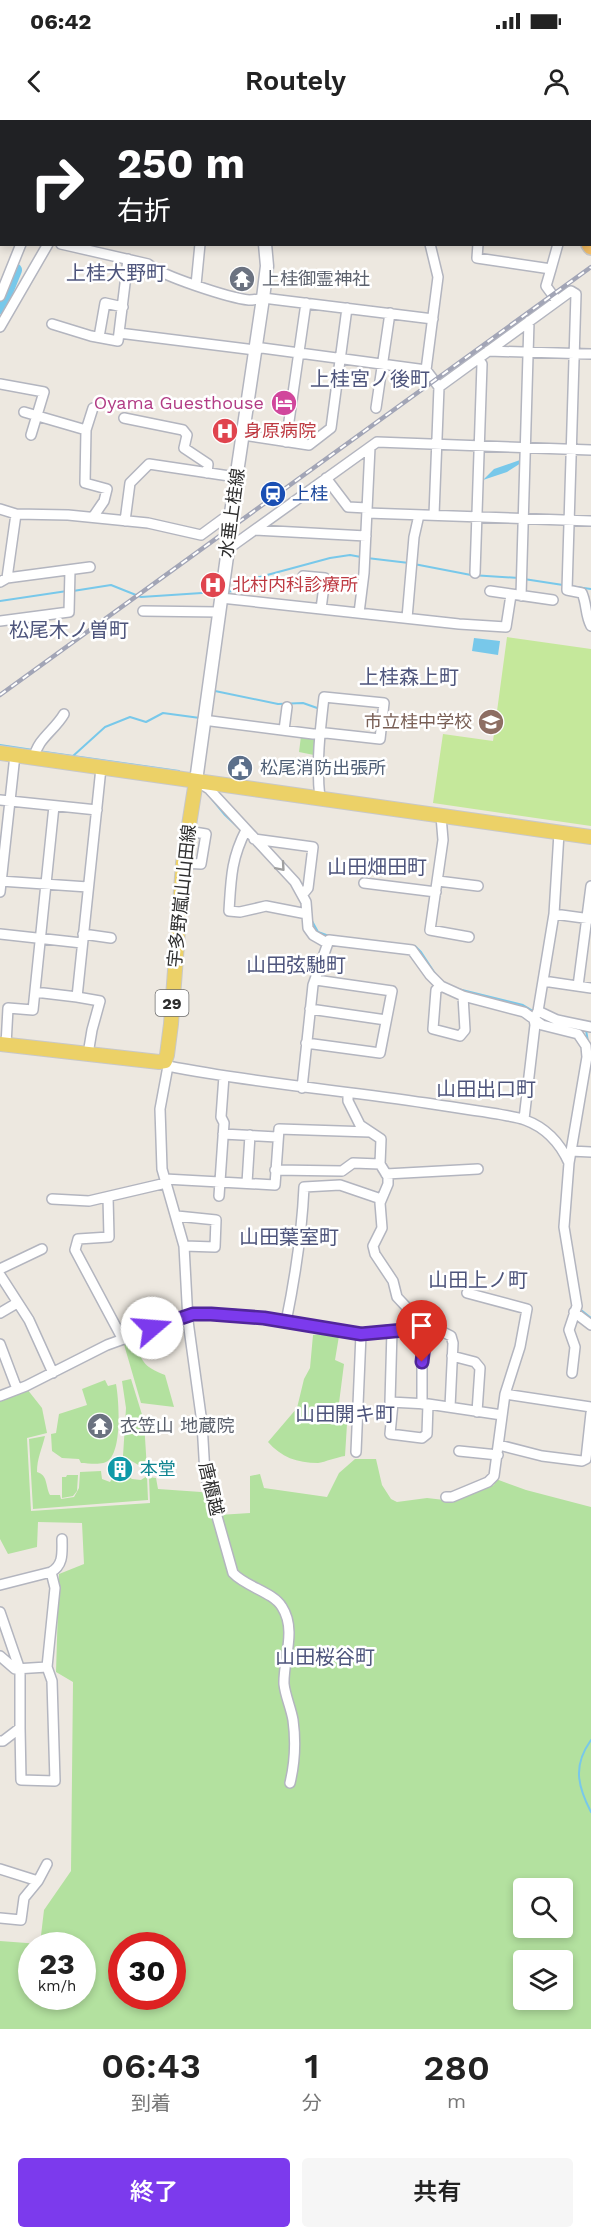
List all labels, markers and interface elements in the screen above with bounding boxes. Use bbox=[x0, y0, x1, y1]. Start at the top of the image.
text: 06:42 bbox=[30, 9, 91, 34]
icon: back bbox=[18, 65, 51, 98]
text: Routely bbox=[245, 65, 346, 97]
icon: person bbox=[540, 65, 573, 98]
text: 250 m bbox=[117, 139, 245, 188]
icon: right bbox=[18, 144, 96, 222]
text: 右折 bbox=[117, 195, 171, 227]
district label: 上桂大野町 bbox=[66, 261, 166, 285]
temple icon: 上桂御霊神社 bbox=[227, 264, 257, 294]
place label: 上桂御霊神社 bbox=[262, 268, 370, 289]
district label: 上桂宮ノ後町 bbox=[310, 367, 430, 391]
hotel icon: Oyama Guesthouse bbox=[269, 388, 299, 418]
place label: Oyama Guesthouse bbox=[94, 392, 264, 413]
hospital icon: 身原病院 bbox=[210, 416, 240, 446]
place label: 身原病院 bbox=[244, 420, 316, 441]
street label: 水垂上桂線 bbox=[215, 467, 248, 559]
station icon: 上桂 bbox=[258, 479, 288, 509]
place label: 上桂 bbox=[292, 483, 328, 504]
hospital icon: 北村内科診療所 bbox=[198, 570, 228, 600]
place label: 北村内科診療所 bbox=[232, 574, 358, 595]
district label: 松尾木ノ曽町 bbox=[9, 618, 129, 642]
district label: 上桂森上町 bbox=[359, 665, 459, 689]
school or university icon: 市立桂中学校 bbox=[476, 707, 506, 737]
place label: 市立桂中学校 bbox=[364, 711, 472, 732]
public building icon: 松尾消防出張所 bbox=[225, 753, 255, 783]
place label: 松尾消防出張所 bbox=[260, 757, 386, 778]
street label: 宇多野嵐山山田線 bbox=[164, 823, 199, 969]
district label: 山田畑田町 bbox=[327, 855, 427, 879]
one-way arrow bbox=[274, 860, 285, 871]
district label: 山田弦馳町 bbox=[246, 953, 346, 977]
road number: 29 bbox=[156, 990, 188, 1016]
district label: 山田出口町 bbox=[436, 1077, 536, 1101]
district label: 山田葉室町 bbox=[239, 1225, 339, 1249]
district label: 山田上ノ町 bbox=[428, 1268, 528, 1292]
position arrow bbox=[120, 1296, 184, 1360]
pin bbox=[396, 1300, 447, 1362]
icon: arrive bbox=[405, 1309, 438, 1342]
district label: 山田開キ町 bbox=[295, 1402, 395, 1426]
temple icon: 衣笠山 地蔵院 bbox=[85, 1411, 115, 1441]
place label: 衣笠山 地蔵院 bbox=[120, 1415, 234, 1436]
building icon: 本堂 bbox=[105, 1454, 135, 1484]
place label: 本堂 bbox=[140, 1458, 176, 1479]
street label: 唐櫃越 bbox=[195, 1460, 228, 1518]
district label: 山田桜谷町 bbox=[275, 1645, 375, 1669]
map controls bbox=[513, 1878, 573, 2010]
button: search bbox=[513, 1878, 573, 1938]
speed limit sign: 30 bbox=[108, 1932, 186, 2010]
text: 23 bbox=[39, 1946, 75, 1981]
button: layers bbox=[513, 1950, 573, 2010]
text: km/h bbox=[38, 1977, 76, 1995]
text: 06:43 bbox=[101, 2045, 201, 2087]
text: 1 bbox=[305, 2045, 320, 2087]
text: 280 bbox=[423, 2047, 490, 2089]
text: m bbox=[447, 2089, 466, 2113]
text: 到着 bbox=[131, 2091, 171, 2115]
text: 分 bbox=[302, 2091, 322, 2115]
button: 終了 bbox=[18, 2158, 290, 2227]
button: 共有 bbox=[302, 2158, 573, 2227]

